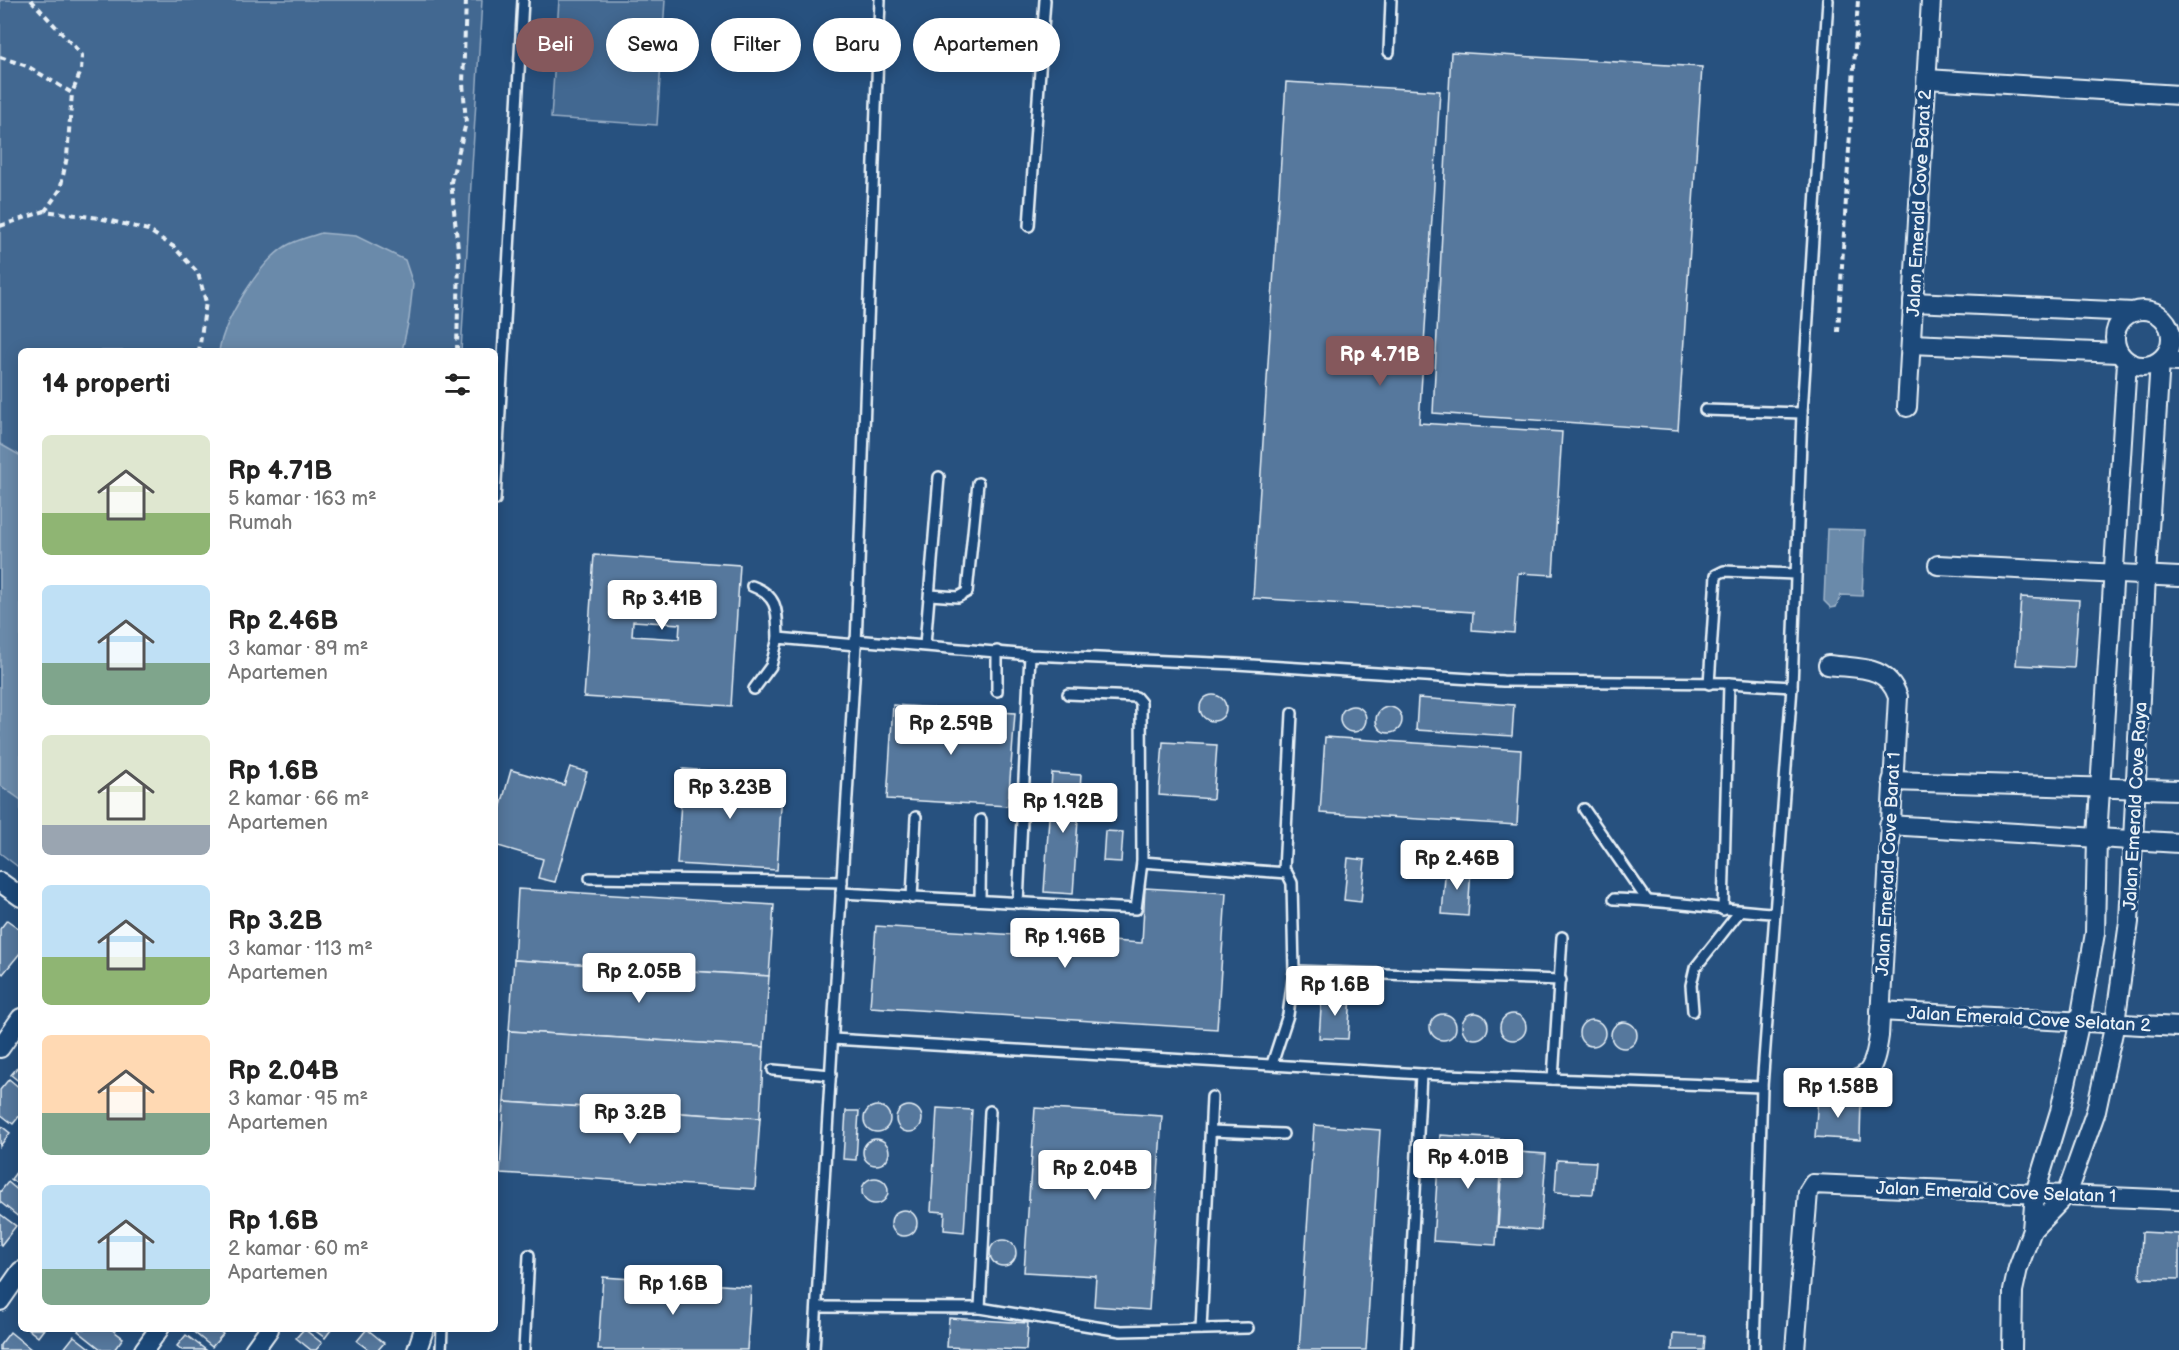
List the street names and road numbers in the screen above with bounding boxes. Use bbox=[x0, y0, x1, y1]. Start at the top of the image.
street label: Jalan Emerald Cove Barat 2 bbox=[1903, 88, 1936, 317]
street label: Jalan Emerald Cove Raya bbox=[2120, 701, 2151, 911]
street label: Jalan Emerald Cove Barat 1 bbox=[1872, 752, 1905, 977]
street label: Jalan Emerald Cove Selatan 2 bbox=[1907, 1003, 2152, 1036]
street label: Jalan Emerald Cove Selatan 1 bbox=[1875, 1178, 2117, 1207]

